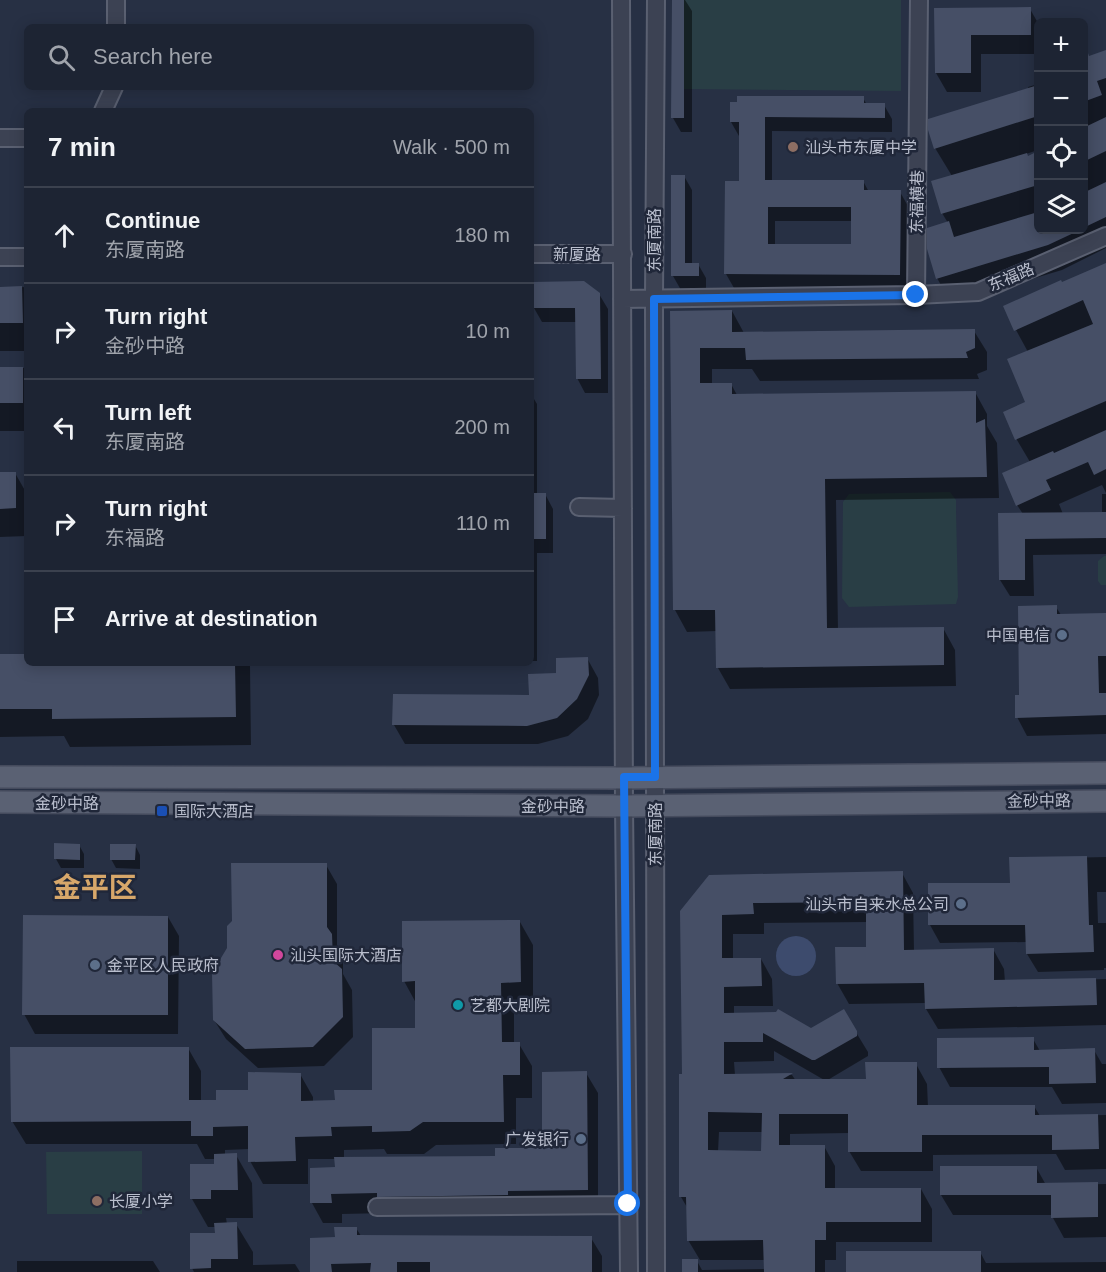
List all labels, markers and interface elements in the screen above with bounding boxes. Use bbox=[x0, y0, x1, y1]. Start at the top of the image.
map controls bbox=[1034, 18, 1088, 234]
button: + bbox=[1034, 18, 1088, 72]
search box bbox=[24, 24, 534, 90]
icon: search bbox=[45, 41, 78, 74]
text: Search here bbox=[93, 44, 213, 69]
button: − bbox=[1034, 72, 1088, 126]
button: locate bbox=[1034, 126, 1088, 180]
text: 7 min bbox=[48, 132, 116, 162]
text: Walk · 500 m bbox=[393, 136, 510, 158]
place label: 汕头市东厦中学 bbox=[805, 139, 917, 156]
marker: 汕头市东厦中学 bbox=[786, 140, 800, 154]
street label: 东福横巷 bbox=[908, 170, 926, 234]
button: layers bbox=[1034, 180, 1088, 234]
text: Continue bbox=[105, 208, 200, 233]
street label: 东厦南路 bbox=[646, 208, 663, 272]
icon: ahead bbox=[48, 219, 81, 252]
text: 180 m bbox=[454, 224, 510, 246]
text: 东厦南路 bbox=[105, 239, 185, 261]
street label: 新厦路 bbox=[553, 246, 601, 263]
street label: 东福路 bbox=[986, 260, 1036, 294]
route end bbox=[902, 281, 928, 307]
text: Turn right bbox=[105, 304, 207, 329]
icon: right bbox=[48, 315, 81, 348]
text: 10 m bbox=[466, 320, 510, 342]
text: 金砂中路 bbox=[105, 335, 185, 357]
text: Turn left bbox=[105, 400, 191, 425]
icon: left bbox=[48, 411, 81, 444]
text: 200 m bbox=[454, 416, 510, 438]
text: 东厦南路 bbox=[105, 431, 185, 453]
text: Turn right bbox=[105, 496, 207, 521]
icon: right bbox=[48, 507, 81, 540]
text: 110 m bbox=[456, 512, 510, 534]
text: 东福路 bbox=[105, 527, 165, 549]
icon: arrive bbox=[48, 603, 81, 636]
text: Arrive at destination bbox=[105, 606, 318, 631]
place label: 中国电信 bbox=[986, 627, 1050, 644]
marker: 中国电信 bbox=[1055, 628, 1069, 642]
street label: 金砂中路 bbox=[1007, 792, 1071, 810]
street label: 金砂中路 bbox=[35, 795, 99, 812]
street label: 金砂中路 bbox=[521, 798, 585, 815]
street label: 东厦南路 bbox=[647, 802, 664, 866]
place label: 国际大酒店 bbox=[174, 803, 254, 820]
marker: 国际大酒店 bbox=[155, 804, 169, 818]
district label: 金平区 bbox=[53, 872, 137, 903]
place label: 汕头市自来水总公司 bbox=[805, 896, 949, 913]
marker: 汕头市自来水总公司 bbox=[954, 897, 968, 911]
place label: 汕头国际大酒店 bbox=[290, 947, 402, 964]
marker: 汕头国际大酒店 bbox=[271, 948, 285, 962]
place label: 金平区人民政府 bbox=[107, 957, 219, 974]
marker: 金平区人民政府 bbox=[88, 958, 102, 972]
place label: 艺都大剧院 bbox=[470, 997, 550, 1014]
marker: 艺都大剧院 bbox=[451, 998, 465, 1012]
place label: 广发银行 bbox=[505, 1131, 569, 1148]
marker: 广发银行 bbox=[574, 1132, 588, 1146]
route start bbox=[614, 1190, 640, 1216]
place label: 长厦小学 bbox=[109, 1193, 173, 1210]
marker: 长厦小学 bbox=[90, 1194, 104, 1208]

